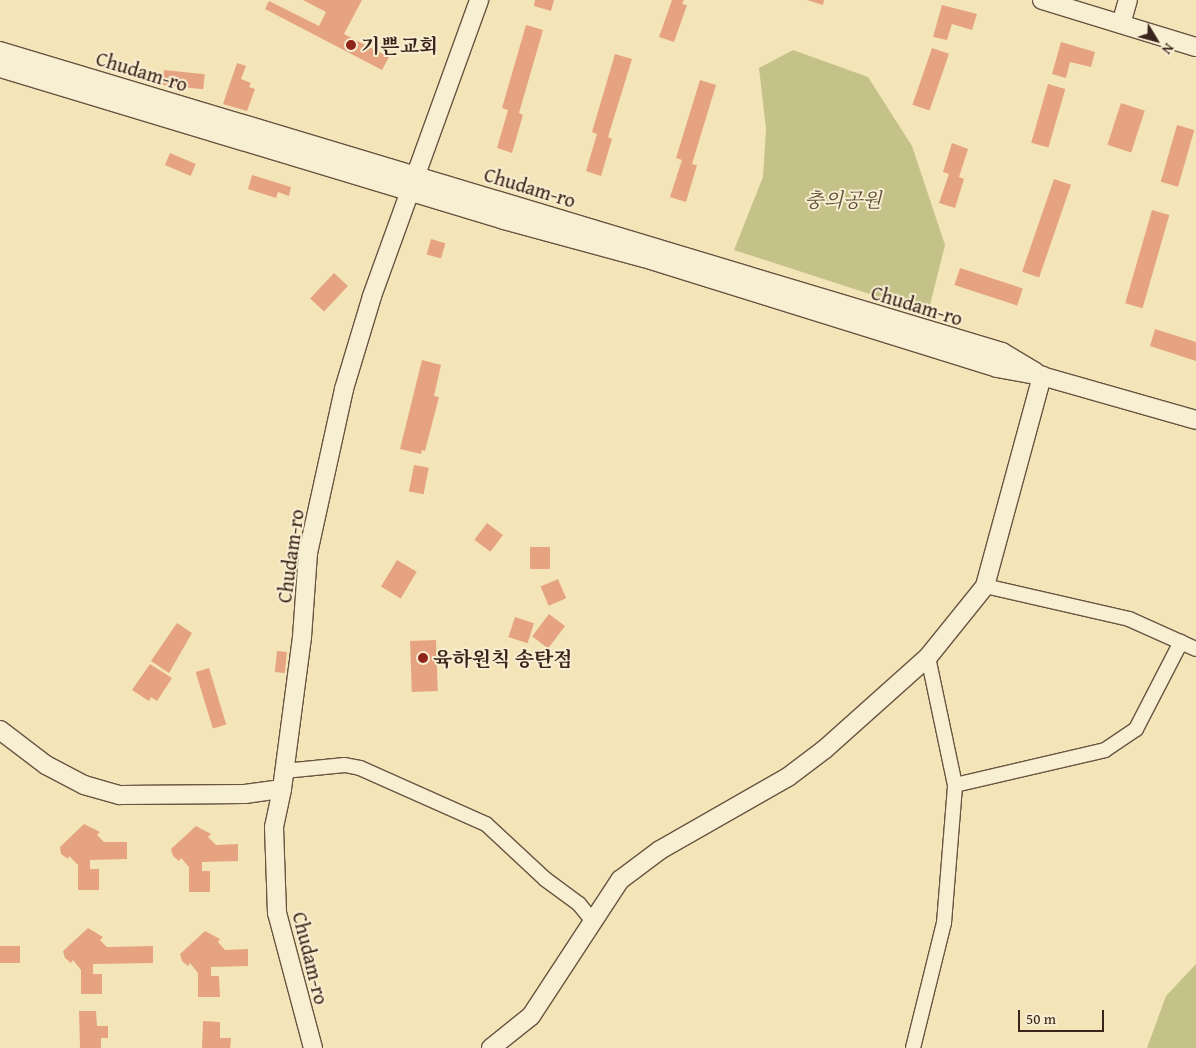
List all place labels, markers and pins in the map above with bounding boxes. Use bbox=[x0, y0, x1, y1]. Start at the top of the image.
place label: 기쁜교회 bbox=[361, 33, 438, 57]
marker: 기쁜교회 bbox=[345, 39, 357, 51]
place label: 육하원칙 송탄점 bbox=[433, 646, 573, 670]
marker: 육하원칙 송탄점 bbox=[417, 652, 429, 664]

